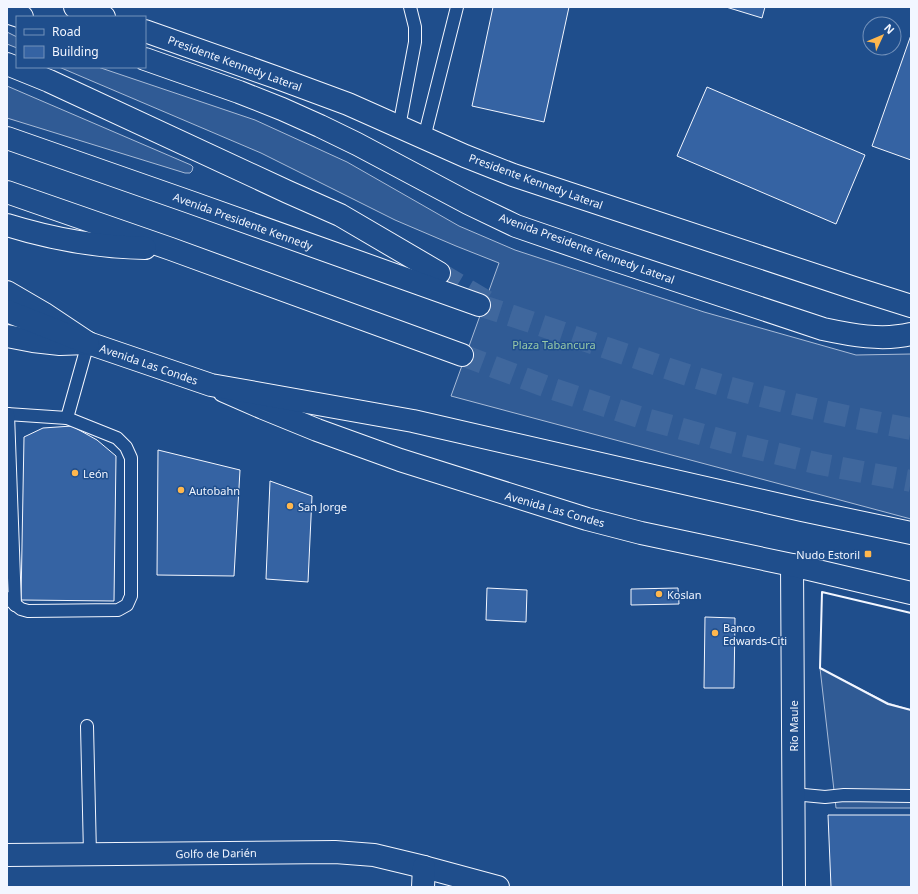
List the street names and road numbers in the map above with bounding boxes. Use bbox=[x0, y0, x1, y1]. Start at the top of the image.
street label: Presidente Kennedy Lateral bbox=[166, 32, 304, 94]
street label: Presidente Kennedy Lateral bbox=[467, 150, 605, 212]
street label: Avenida Presidente Kennedy bbox=[171, 189, 315, 253]
street label: Avenida Presidente Kennedy Lateral bbox=[497, 209, 677, 287]
street label: Avenida Las Condes bbox=[98, 340, 200, 388]
street label: Avenida Las Condes bbox=[503, 488, 607, 530]
street label: Río Maule bbox=[786, 700, 801, 752]
street label: Golfo de Darién bbox=[175, 845, 257, 861]

